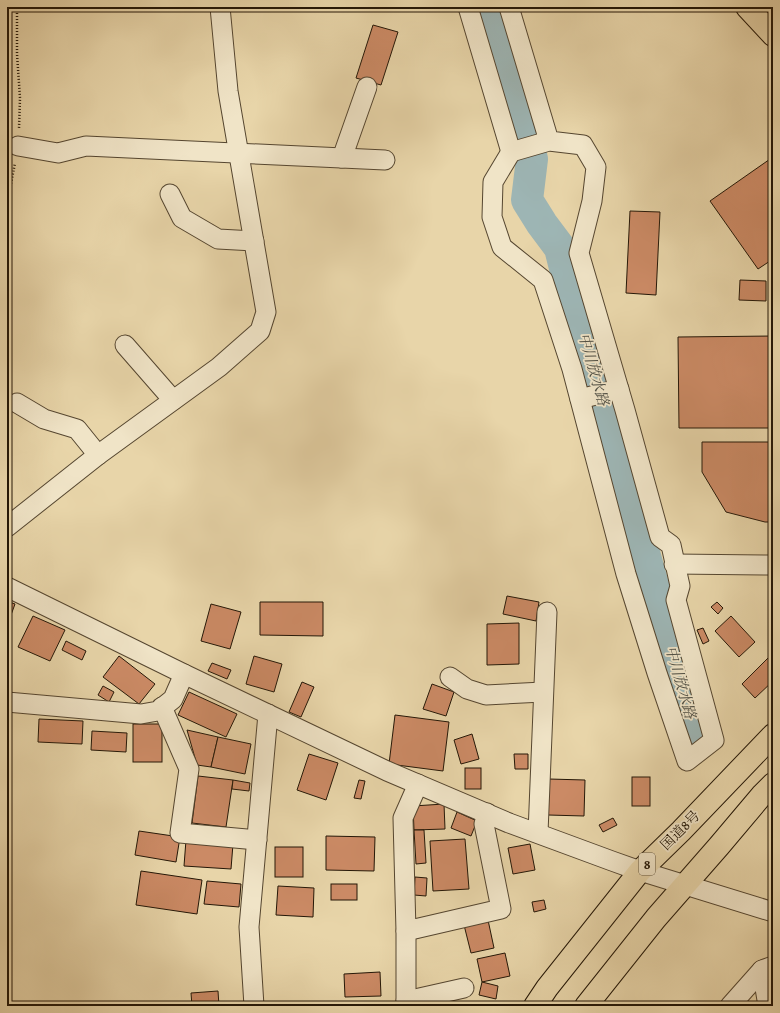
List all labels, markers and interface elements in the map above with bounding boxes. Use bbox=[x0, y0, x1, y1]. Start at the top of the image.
water label: 中川放水路 bbox=[574, 330, 615, 409]
water label: 中川放水路 bbox=[661, 643, 702, 722]
street label: 国道8号 bbox=[656, 806, 704, 854]
road number: 8 bbox=[639, 853, 655, 875]

